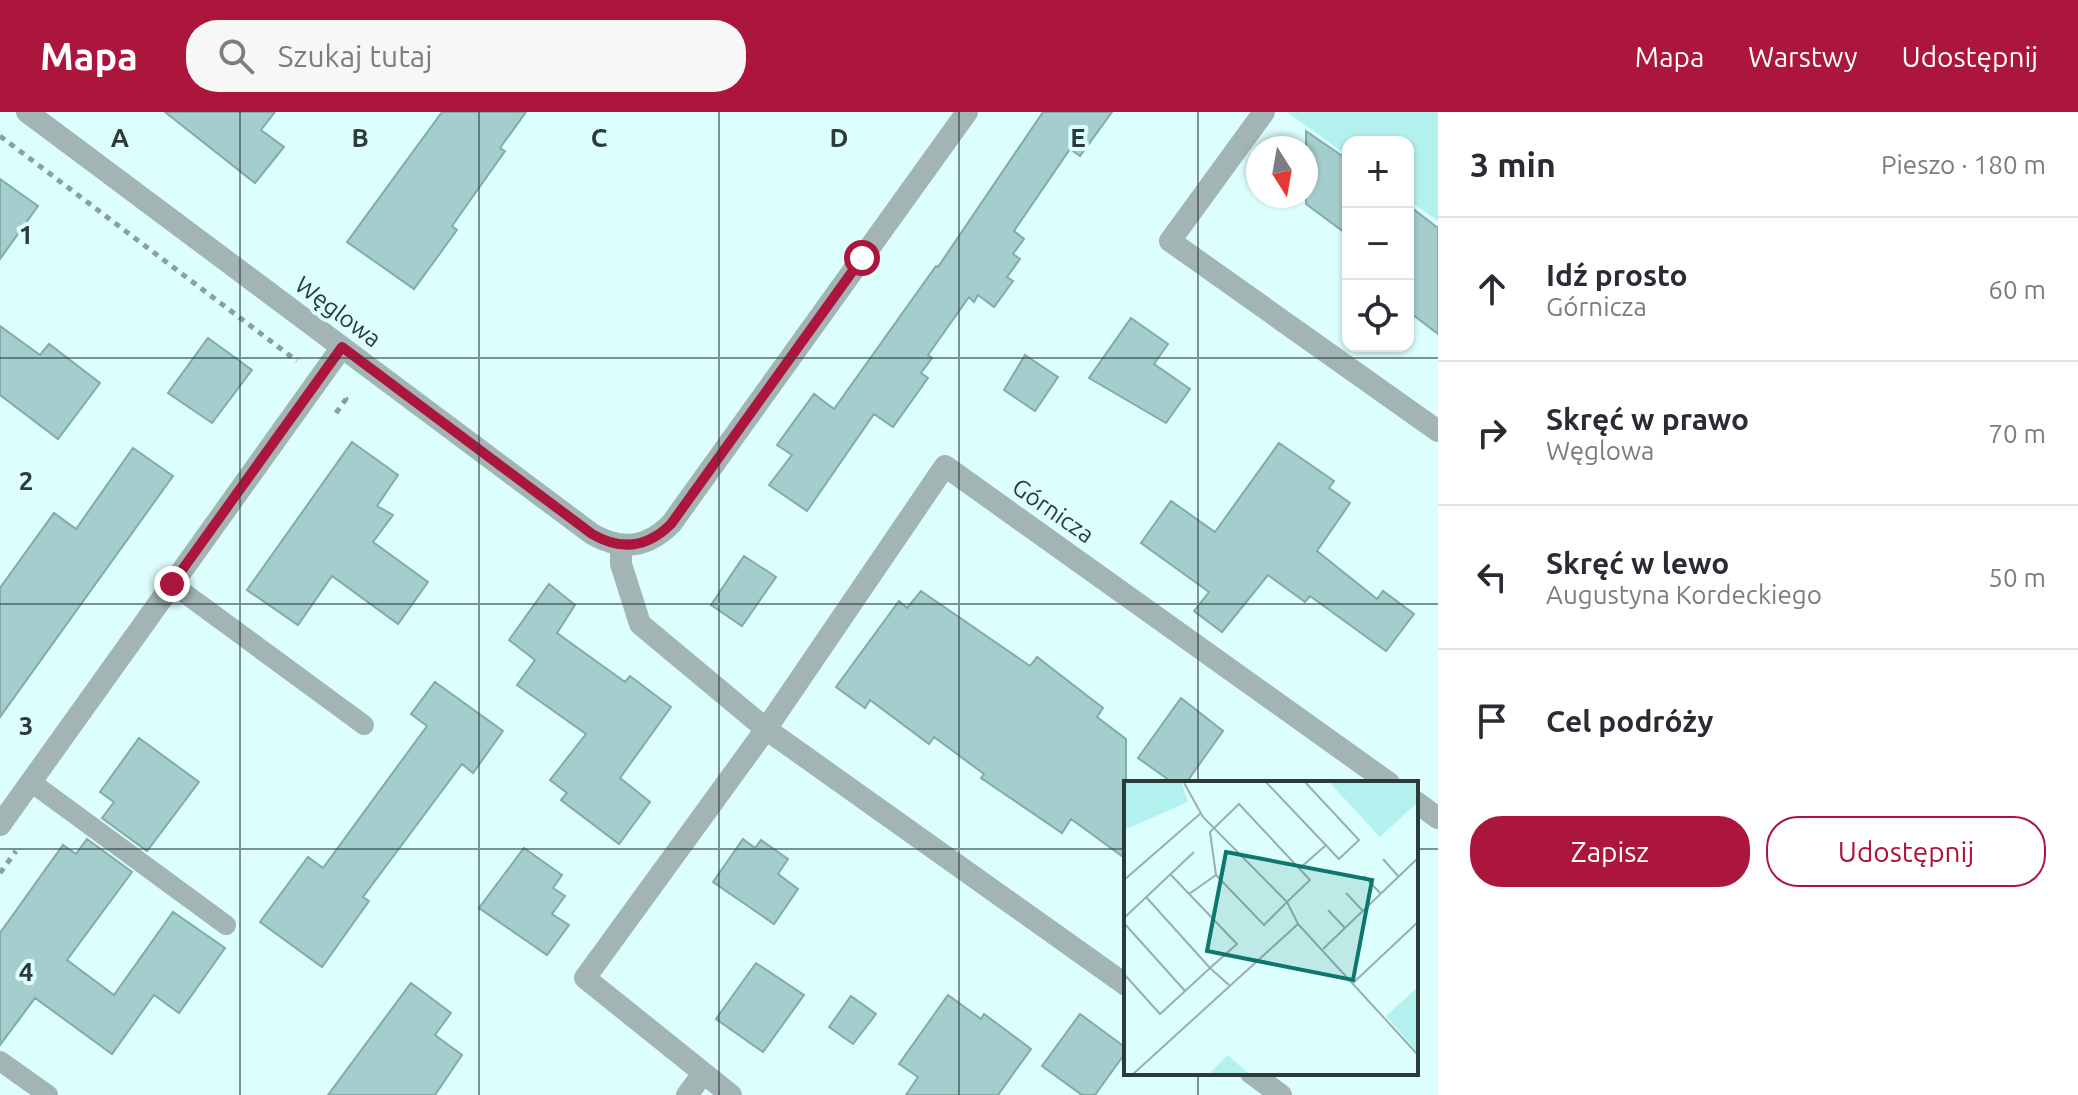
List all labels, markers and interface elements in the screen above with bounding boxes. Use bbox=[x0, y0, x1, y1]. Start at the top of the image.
search box bbox=[186, 20, 746, 92]
icon: search bbox=[214, 34, 258, 78]
text: Mapa bbox=[40, 35, 138, 77]
text: Szukaj tutaj bbox=[278, 39, 433, 73]
text: Mapa bbox=[1635, 41, 1704, 72]
text: Warstwy bbox=[1748, 41, 1858, 72]
text: Udostępnij bbox=[1902, 41, 2038, 72]
text: A bbox=[111, 123, 130, 152]
text: B bbox=[351, 123, 369, 152]
text: C bbox=[591, 123, 608, 152]
text: D bbox=[830, 123, 848, 152]
text: E bbox=[1070, 123, 1086, 152]
north arrow bbox=[1246, 136, 1318, 208]
map controls bbox=[1342, 136, 1414, 352]
button: + bbox=[1342, 136, 1414, 208]
text: 3 min bbox=[1470, 145, 1556, 183]
text: Pieszo · 180 m bbox=[1881, 150, 2046, 179]
button: − bbox=[1342, 208, 1414, 280]
text: 1 bbox=[19, 220, 33, 249]
route start bbox=[844, 240, 880, 276]
text: Idź prosto bbox=[1546, 258, 1688, 292]
icon: ahead bbox=[1470, 267, 1514, 311]
street label: Węglowa bbox=[290, 271, 386, 353]
text: 60 m bbox=[1988, 275, 2046, 304]
button: locate bbox=[1342, 280, 1414, 352]
text: Górnicza bbox=[1546, 292, 1647, 321]
text: Skręć w prawo bbox=[1546, 402, 1749, 436]
icon: right bbox=[1470, 411, 1514, 455]
text: 70 m bbox=[1988, 419, 2046, 448]
text: Węglowa bbox=[1546, 436, 1654, 465]
text: 2 bbox=[19, 466, 33, 495]
street label: Górnicza bbox=[1007, 473, 1099, 548]
text: Skręć w lewo bbox=[1546, 546, 1729, 580]
icon: left bbox=[1470, 555, 1514, 599]
text: 50 m bbox=[1988, 563, 2046, 592]
route end bbox=[154, 566, 190, 602]
text: Augustyna Kordeckiego bbox=[1546, 580, 1822, 609]
icon: arrive bbox=[1470, 699, 1514, 743]
text: Cel podróży bbox=[1546, 704, 1713, 738]
text: 3 bbox=[19, 711, 33, 740]
inset map bbox=[1124, 781, 1418, 1075]
button: Zapisz bbox=[1470, 816, 1750, 887]
button: Udostępnij bbox=[1766, 816, 2046, 887]
text: 4 bbox=[19, 957, 33, 986]

